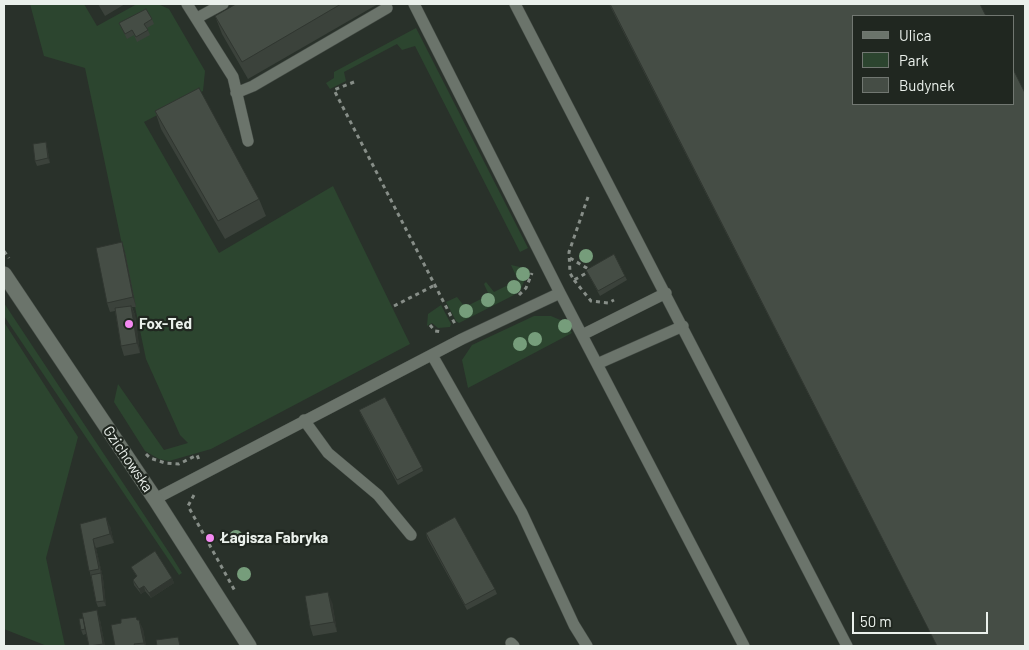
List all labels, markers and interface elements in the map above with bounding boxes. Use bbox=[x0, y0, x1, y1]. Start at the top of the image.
legend bbox=[852, 15, 1014, 105]
text: Ulica bbox=[899, 26, 931, 44]
text: Park bbox=[899, 51, 928, 69]
text: Budynek bbox=[899, 76, 955, 94]
place label: Fox-Ted bbox=[139, 315, 192, 333]
marker: Fox-Ted bbox=[123, 318, 135, 330]
street label: Gzichowska bbox=[99, 422, 157, 496]
place label: Łagisza Fabryka bbox=[220, 529, 328, 547]
marker: Łagisza Fabryka bbox=[204, 532, 216, 544]
scale bar bbox=[854, 602, 990, 634]
text: 50 m bbox=[860, 612, 892, 630]

